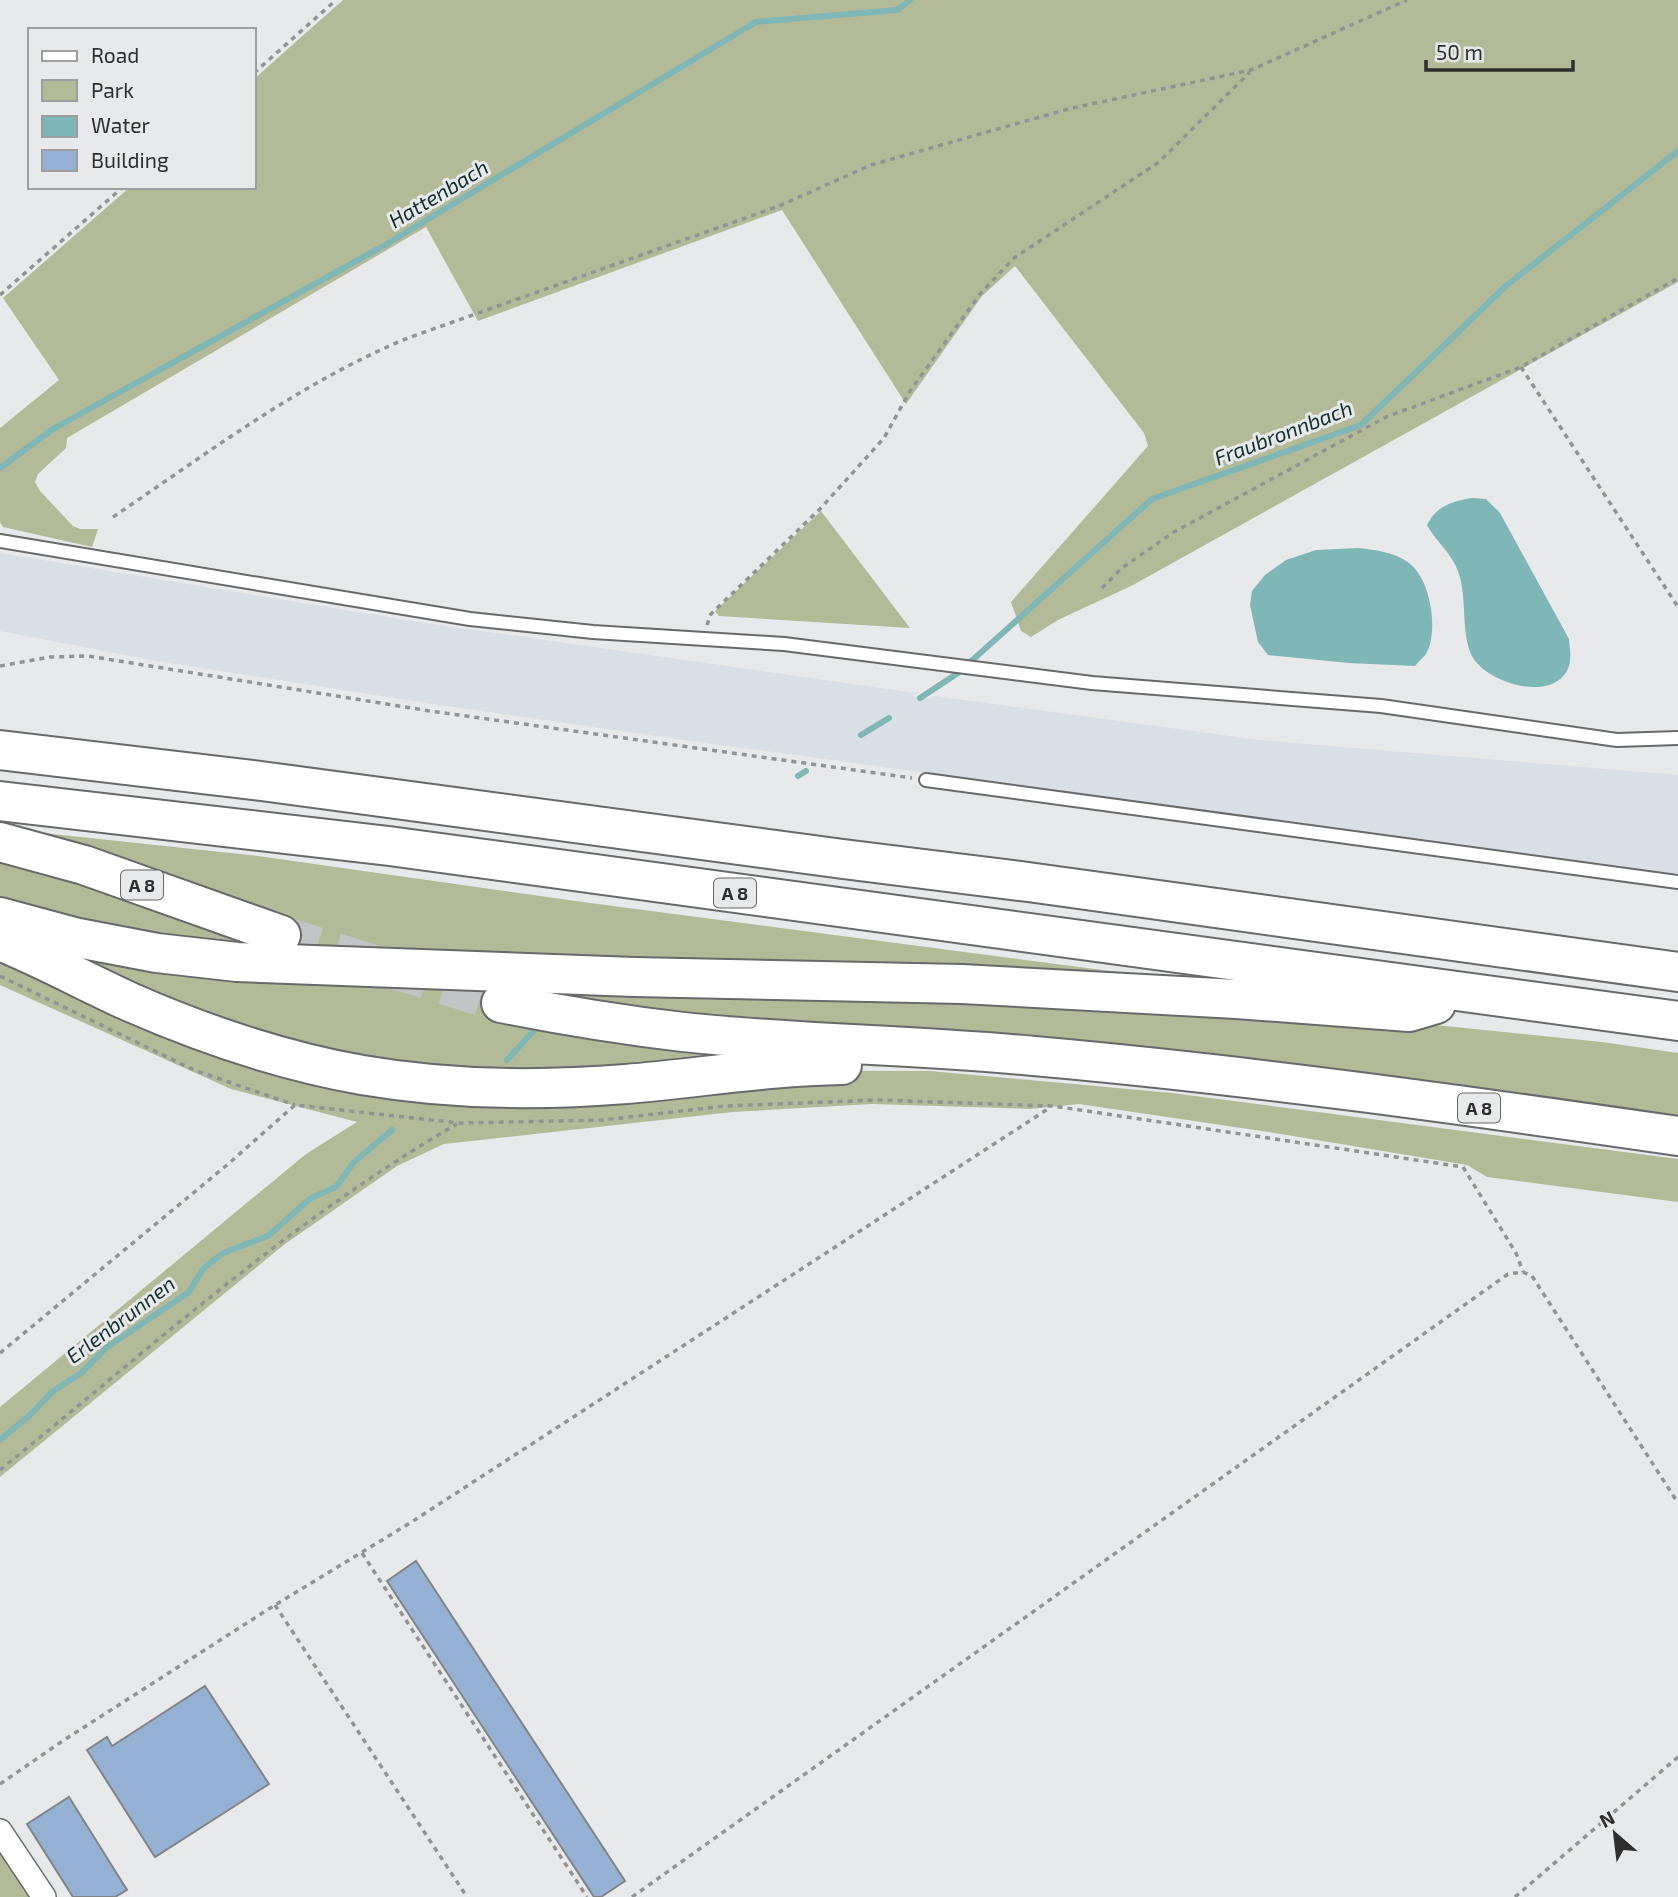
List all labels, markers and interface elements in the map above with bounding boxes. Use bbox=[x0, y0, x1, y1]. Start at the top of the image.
legend bbox=[28, 28, 256, 189]
scale bar bbox=[1426, 28, 1573, 72]
text: 50 m bbox=[1436, 39, 1483, 64]
text: Road bbox=[91, 42, 139, 67]
text: Park bbox=[91, 77, 134, 102]
text: Water bbox=[91, 112, 150, 137]
text: Building bbox=[91, 147, 169, 172]
water label: Hattenbach bbox=[384, 154, 492, 232]
water label: Fraubronnbach bbox=[1210, 394, 1356, 470]
road number: A 8 bbox=[121, 870, 163, 900]
road number: A 8 bbox=[714, 878, 756, 908]
road number: A 8 bbox=[1458, 1093, 1500, 1122]
water label: Erlenbrunnen bbox=[61, 1270, 179, 1368]
north arrow bbox=[1580, 1799, 1650, 1869]
text: N bbox=[1595, 1805, 1618, 1832]

